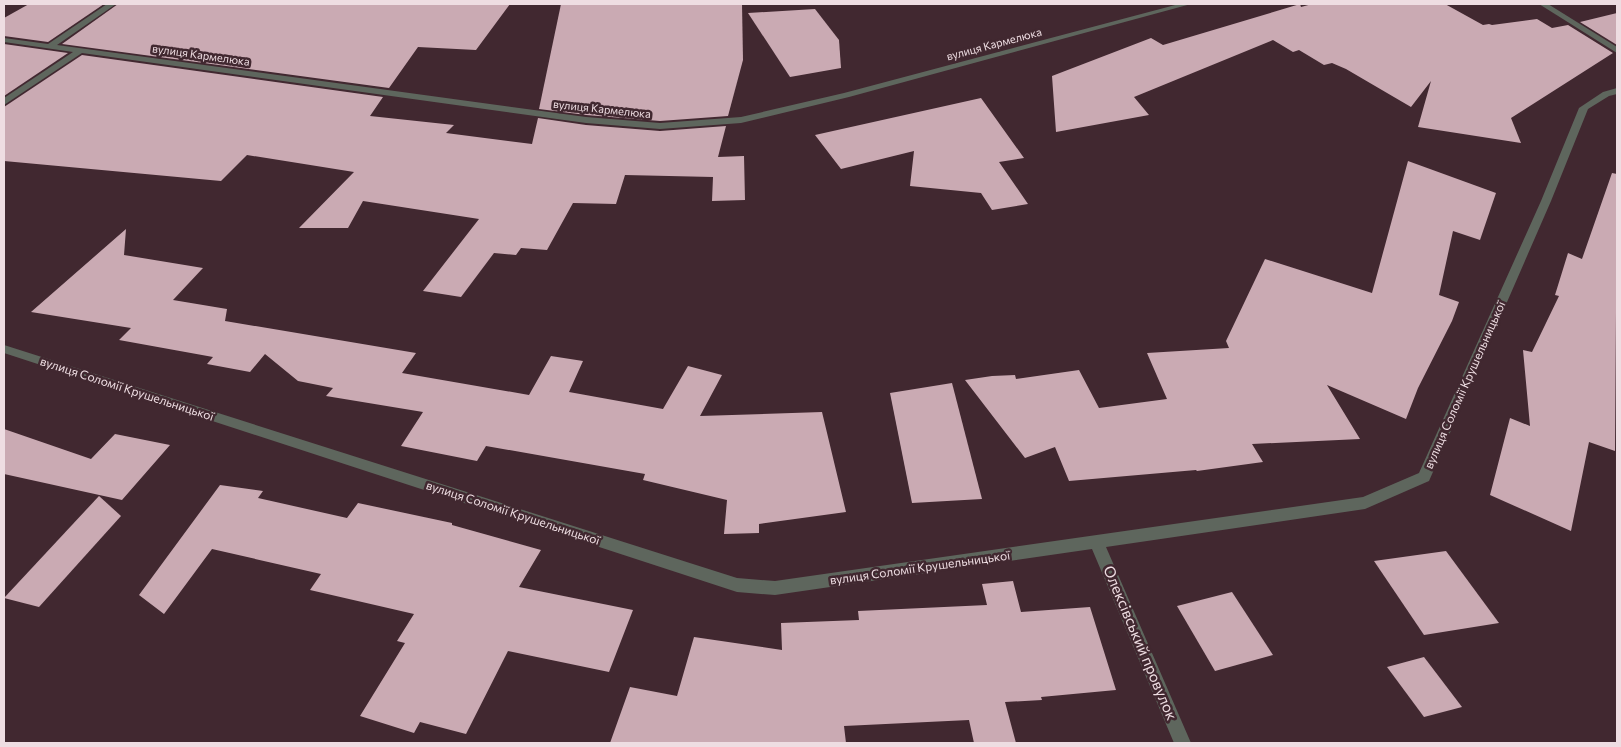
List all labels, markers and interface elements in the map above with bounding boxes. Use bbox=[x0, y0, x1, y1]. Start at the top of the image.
street label: вулиця Кармелюка bbox=[945, 25, 1043, 62]
street label: вулиця Кармелюка bbox=[152, 41, 251, 68]
street label: вулиця Кармелюка bbox=[553, 97, 652, 120]
street label: вулиця Соломії Крушельницької bbox=[1421, 298, 1508, 470]
street label: вулиця Соломії Крушельницької bbox=[39, 353, 217, 423]
street label: вулиця Соломії Крушельницької bbox=[425, 477, 603, 547]
street label: вулиця Соломії Крушельницької bbox=[829, 547, 1012, 587]
street label: Олексівський провулок bbox=[1100, 563, 1182, 722]

